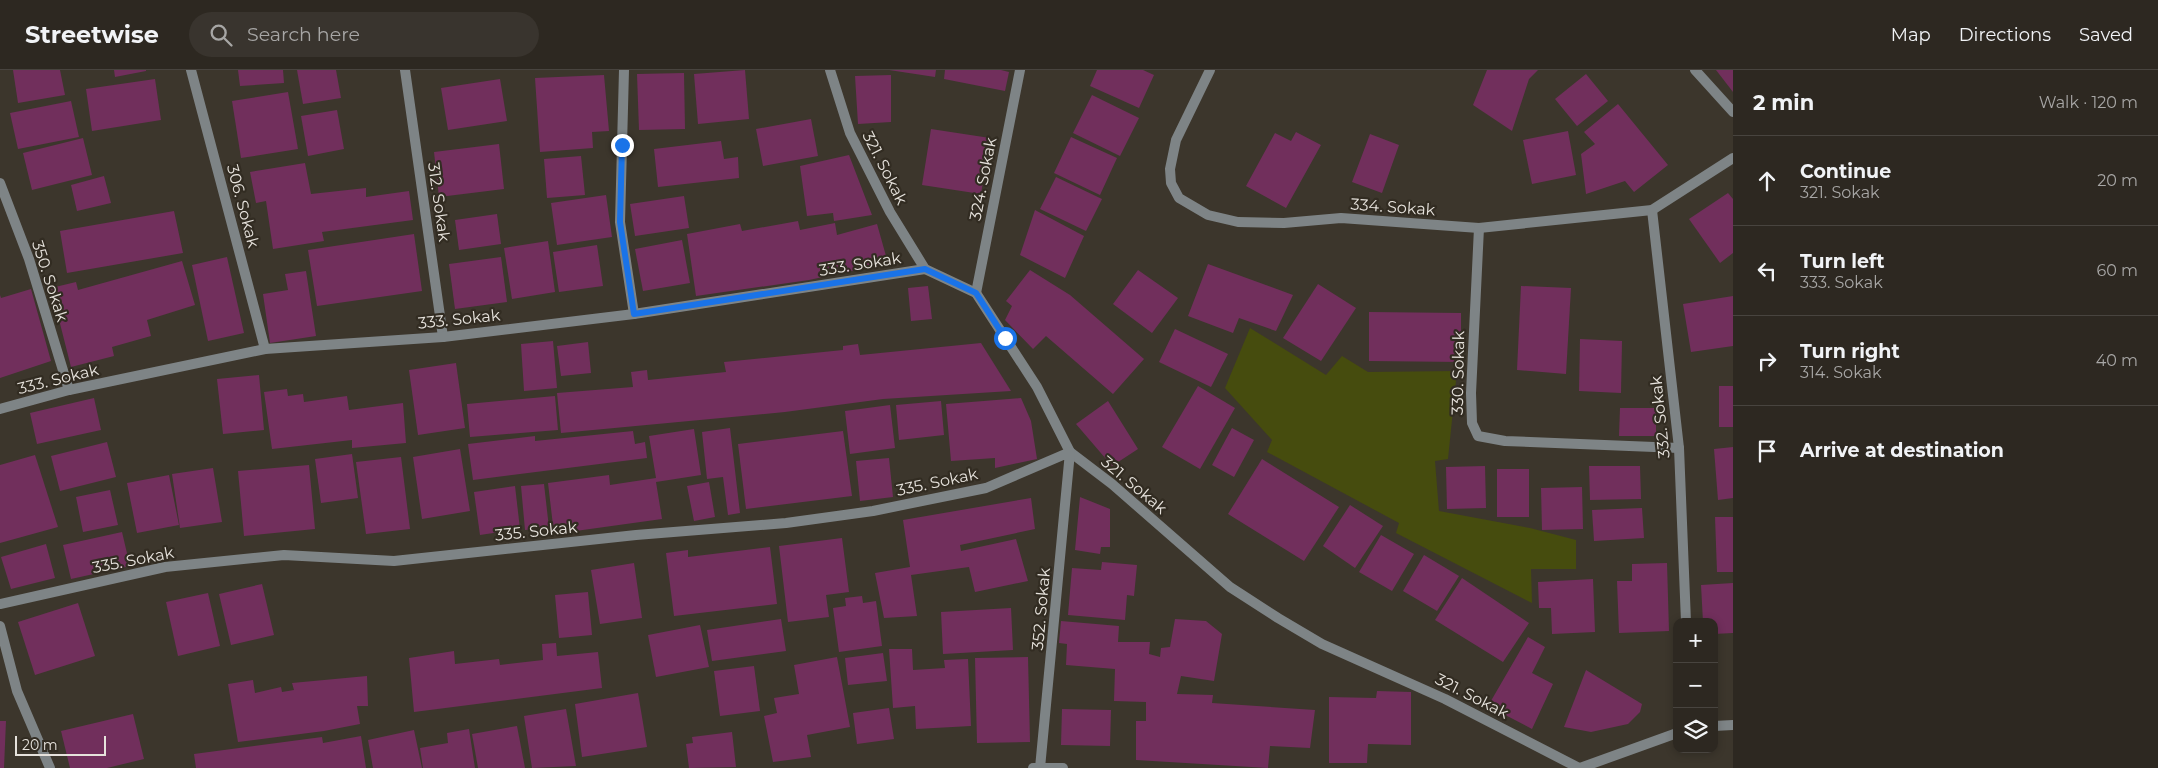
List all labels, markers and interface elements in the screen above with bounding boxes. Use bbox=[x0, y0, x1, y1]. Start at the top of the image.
search box bbox=[189, 12, 539, 57]
text: Streetwise bbox=[25, 20, 159, 49]
icon: search bbox=[207, 21, 235, 49]
text: Search here bbox=[247, 23, 360, 46]
text: Map bbox=[1891, 24, 1931, 46]
text: Directions bbox=[1959, 24, 2051, 46]
text: Saved bbox=[2079, 24, 2133, 46]
text: 2 min bbox=[1753, 90, 1814, 115]
text: Walk · 120 m bbox=[2039, 93, 2138, 112]
street label: 321. Sokak bbox=[858, 128, 912, 208]
route end bbox=[611, 134, 634, 157]
street label: 324. Sokak bbox=[966, 135, 1000, 222]
text: Continue bbox=[1800, 160, 1891, 183]
street label: 312. Sokak bbox=[424, 161, 454, 243]
street label: 306. Sokak bbox=[223, 162, 263, 250]
icon: ahead bbox=[1753, 167, 1781, 195]
text: 20 m bbox=[2097, 171, 2138, 190]
text: 321. Sokak bbox=[1800, 183, 1880, 202]
street label: 334. Sokak bbox=[1350, 195, 1436, 219]
street label: 350. Sokak bbox=[28, 238, 72, 324]
street label: 333. Sokak bbox=[818, 248, 903, 280]
text: Turn left bbox=[1800, 250, 1885, 273]
icon: left bbox=[1753, 257, 1781, 285]
text: 60 m bbox=[2096, 261, 2138, 280]
text: 333. Sokak bbox=[1800, 273, 1883, 292]
street label: 333. Sokak bbox=[417, 305, 502, 333]
route start bbox=[994, 327, 1017, 350]
street label: 330. Sokak bbox=[1448, 330, 1468, 415]
text: Turn right bbox=[1800, 340, 1900, 363]
icon: right bbox=[1753, 347, 1781, 375]
text: 40 m bbox=[2096, 351, 2138, 370]
street label: 333. Sokak bbox=[16, 360, 101, 398]
text: 314. Sokak bbox=[1800, 363, 1882, 382]
street label: 332. Sokak bbox=[1646, 374, 1674, 459]
icon: arrive bbox=[1753, 437, 1781, 465]
text: Arrive at destination bbox=[1800, 439, 2004, 462]
street label: 321. Sokak bbox=[1097, 452, 1171, 518]
street label: 335. Sokak bbox=[895, 464, 980, 500]
street label: 335. Sokak bbox=[494, 517, 579, 545]
street label: 335. Sokak bbox=[91, 543, 176, 577]
street label: 352. Sokak bbox=[1028, 566, 1054, 651]
map controls bbox=[1673, 618, 1718, 753]
button: + bbox=[1673, 618, 1718, 663]
button: − bbox=[1673, 663, 1718, 708]
street label: 321. Sokak bbox=[1432, 669, 1512, 723]
button: layers bbox=[1673, 708, 1718, 753]
scale bar bbox=[15, 733, 106, 756]
text: 20 m bbox=[22, 736, 58, 754]

